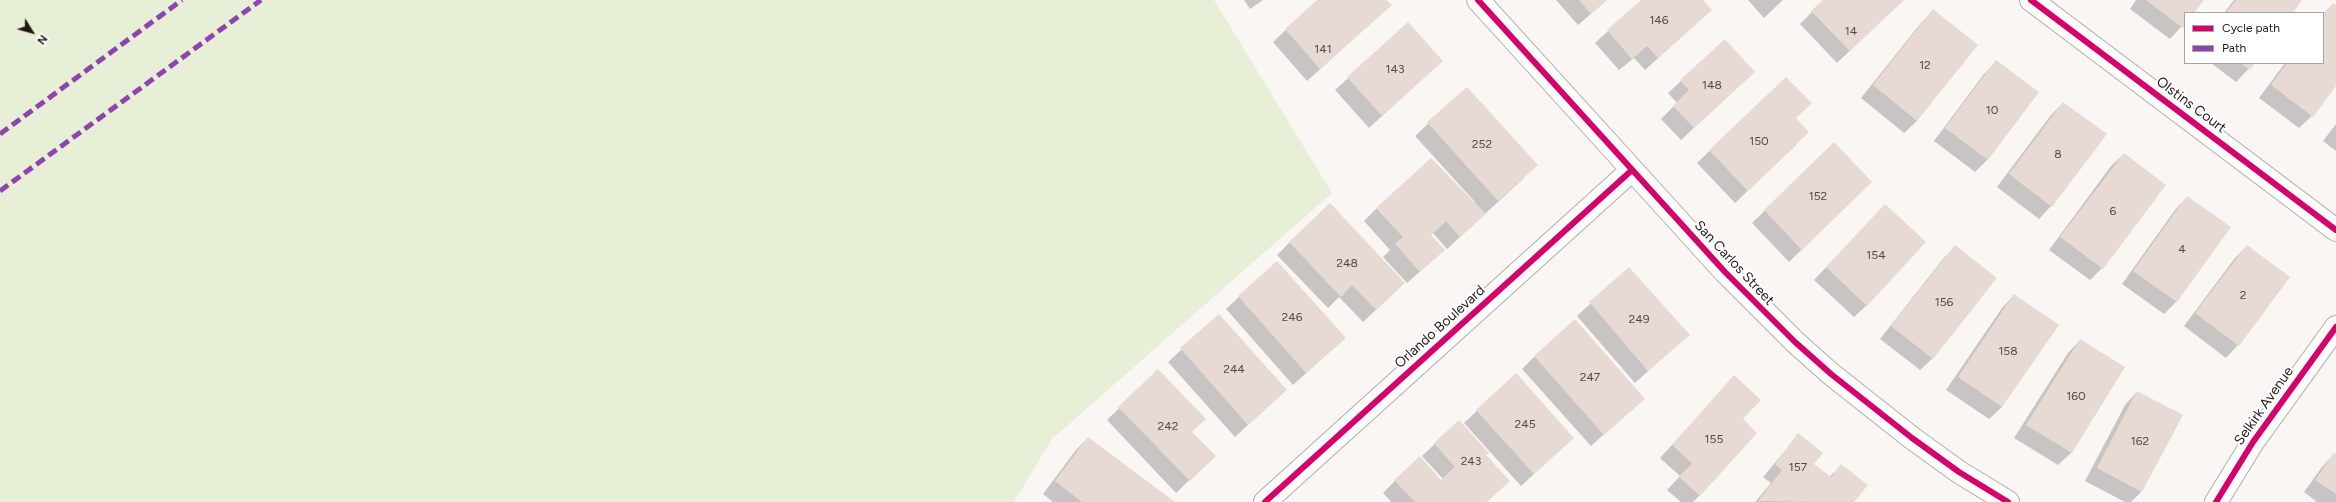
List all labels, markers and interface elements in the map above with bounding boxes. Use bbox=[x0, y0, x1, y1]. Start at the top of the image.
north arrow bbox=[12, 12, 52, 52]
legend bbox=[2184, 12, 2324, 64]
house number: 146 bbox=[1649, 13, 1669, 27]
text: Cycle path bbox=[2222, 21, 2280, 35]
house number: 14 bbox=[1845, 24, 1857, 38]
text: N bbox=[34, 32, 50, 47]
text: Path bbox=[2222, 41, 2246, 55]
house number: 141 bbox=[1314, 42, 1332, 56]
house number: 12 bbox=[1919, 58, 1931, 72]
house number: 143 bbox=[1386, 62, 1404, 76]
street label: Olstins Court bbox=[2153, 73, 2229, 137]
house number: 148 bbox=[1702, 78, 1722, 92]
house number: 10 bbox=[1986, 103, 1998, 117]
house number: 150 bbox=[1749, 134, 1769, 148]
house number: 252 bbox=[1472, 137, 1492, 151]
house number: 8 bbox=[2054, 147, 2062, 161]
house number: 152 bbox=[1809, 189, 1827, 203]
house number: 6 bbox=[2110, 204, 2116, 218]
street label: San Carlos Street bbox=[1691, 217, 1777, 309]
house number: 4 bbox=[2178, 242, 2186, 256]
house number: 154 bbox=[1866, 248, 1886, 262]
house number: 248 bbox=[1336, 256, 1358, 270]
street label: Orlando Boulevard bbox=[1391, 282, 1489, 372]
house number: 2 bbox=[2240, 288, 2246, 302]
house number: 156 bbox=[1935, 295, 1953, 309]
house number: 246 bbox=[1282, 310, 1302, 324]
house number: 249 bbox=[1629, 312, 1649, 326]
house number: 158 bbox=[1998, 344, 2018, 358]
house number: 244 bbox=[1223, 362, 1245, 376]
street label: Selkirk Avenue bbox=[2231, 364, 2297, 448]
house number: 247 bbox=[1580, 370, 1600, 384]
house number: 160 bbox=[2066, 389, 2086, 403]
house number: 245 bbox=[1514, 417, 1536, 431]
house number: 242 bbox=[1158, 419, 1178, 433]
house number: 155 bbox=[1705, 432, 1723, 446]
house number: 162 bbox=[2131, 434, 2149, 448]
house number: 243 bbox=[1461, 454, 1481, 468]
house number: 157 bbox=[1789, 460, 1807, 474]

